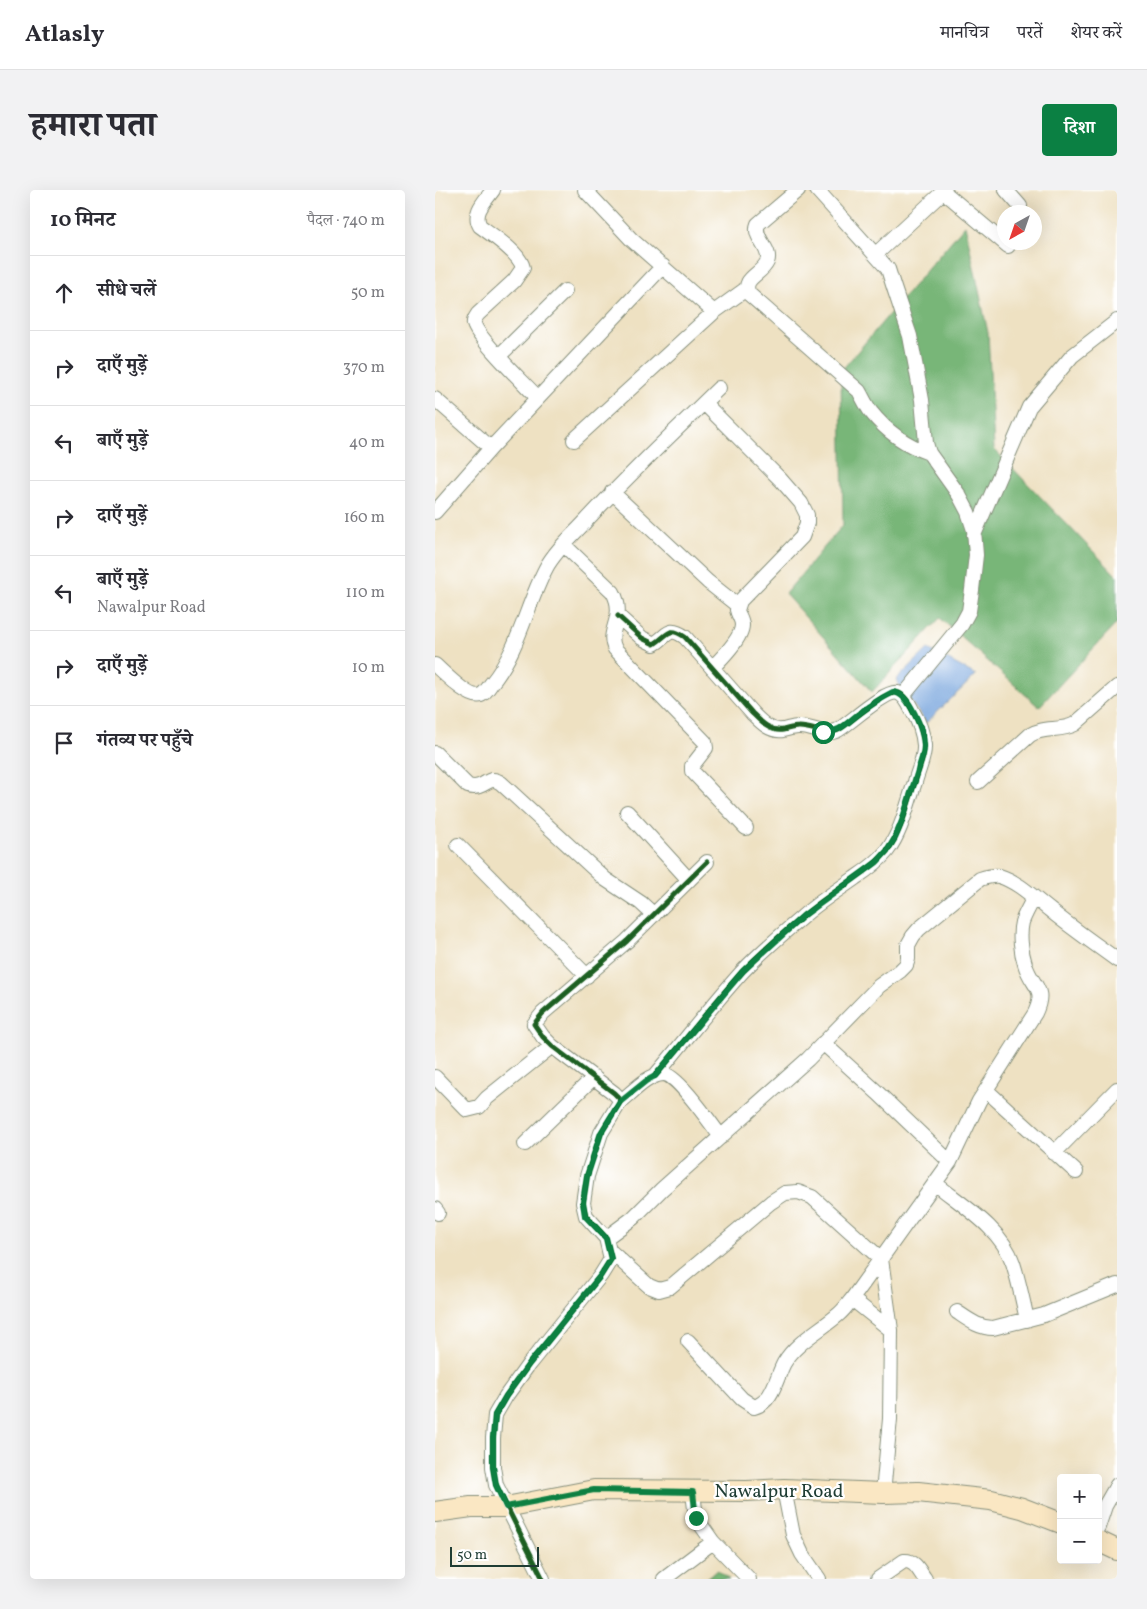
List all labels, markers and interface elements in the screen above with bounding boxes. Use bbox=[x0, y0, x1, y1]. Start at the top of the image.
text: Atlasly bbox=[25, 18, 104, 52]
text: मानचित्र bbox=[940, 21, 989, 46]
text: परतें bbox=[1017, 21, 1043, 46]
text: शेयर करें bbox=[1071, 21, 1122, 46]
text: हमारा पता bbox=[30, 103, 156, 151]
button: दिशा bbox=[1042, 104, 1117, 156]
north arrow bbox=[997, 205, 1042, 250]
text: 10 मिनट bbox=[50, 206, 115, 235]
text: पैदल · 740 m bbox=[307, 210, 385, 232]
text: सीधे चलें bbox=[97, 278, 156, 304]
icon: ahead bbox=[50, 279, 78, 307]
text: 50 m bbox=[351, 282, 385, 304]
text: दाएँ मुड़ें bbox=[97, 353, 147, 379]
icon: right bbox=[50, 354, 78, 382]
text: 370 m bbox=[343, 357, 385, 379]
text: बाएँ मुड़ें bbox=[97, 428, 148, 454]
icon: left bbox=[50, 429, 78, 457]
text: 40 m bbox=[349, 432, 385, 454]
text: दाएँ मुड़ें bbox=[97, 503, 147, 529]
icon: right bbox=[50, 504, 78, 532]
text: 160 m bbox=[344, 507, 385, 529]
text: बाएँ मुड़ें bbox=[97, 567, 148, 593]
icon: left bbox=[50, 579, 78, 607]
text: 110 m bbox=[346, 582, 385, 604]
text: Nawalpur Road bbox=[97, 597, 206, 619]
text: दाएँ मुड़ें bbox=[97, 653, 147, 679]
icon: right bbox=[50, 654, 78, 682]
text: 10 m bbox=[352, 657, 385, 679]
route start bbox=[812, 721, 835, 744]
text: गंतव्य पर पहुँचे bbox=[97, 728, 192, 754]
icon: arrive bbox=[50, 729, 78, 757]
map controls bbox=[1057, 1474, 1102, 1564]
button: + bbox=[1057, 1474, 1102, 1519]
street label: Nawalpur Road bbox=[714, 1479, 844, 1505]
route end bbox=[685, 1507, 708, 1530]
button: − bbox=[1057, 1519, 1102, 1564]
scale bar bbox=[450, 1544, 539, 1567]
text: 50 m bbox=[457, 1546, 487, 1565]

